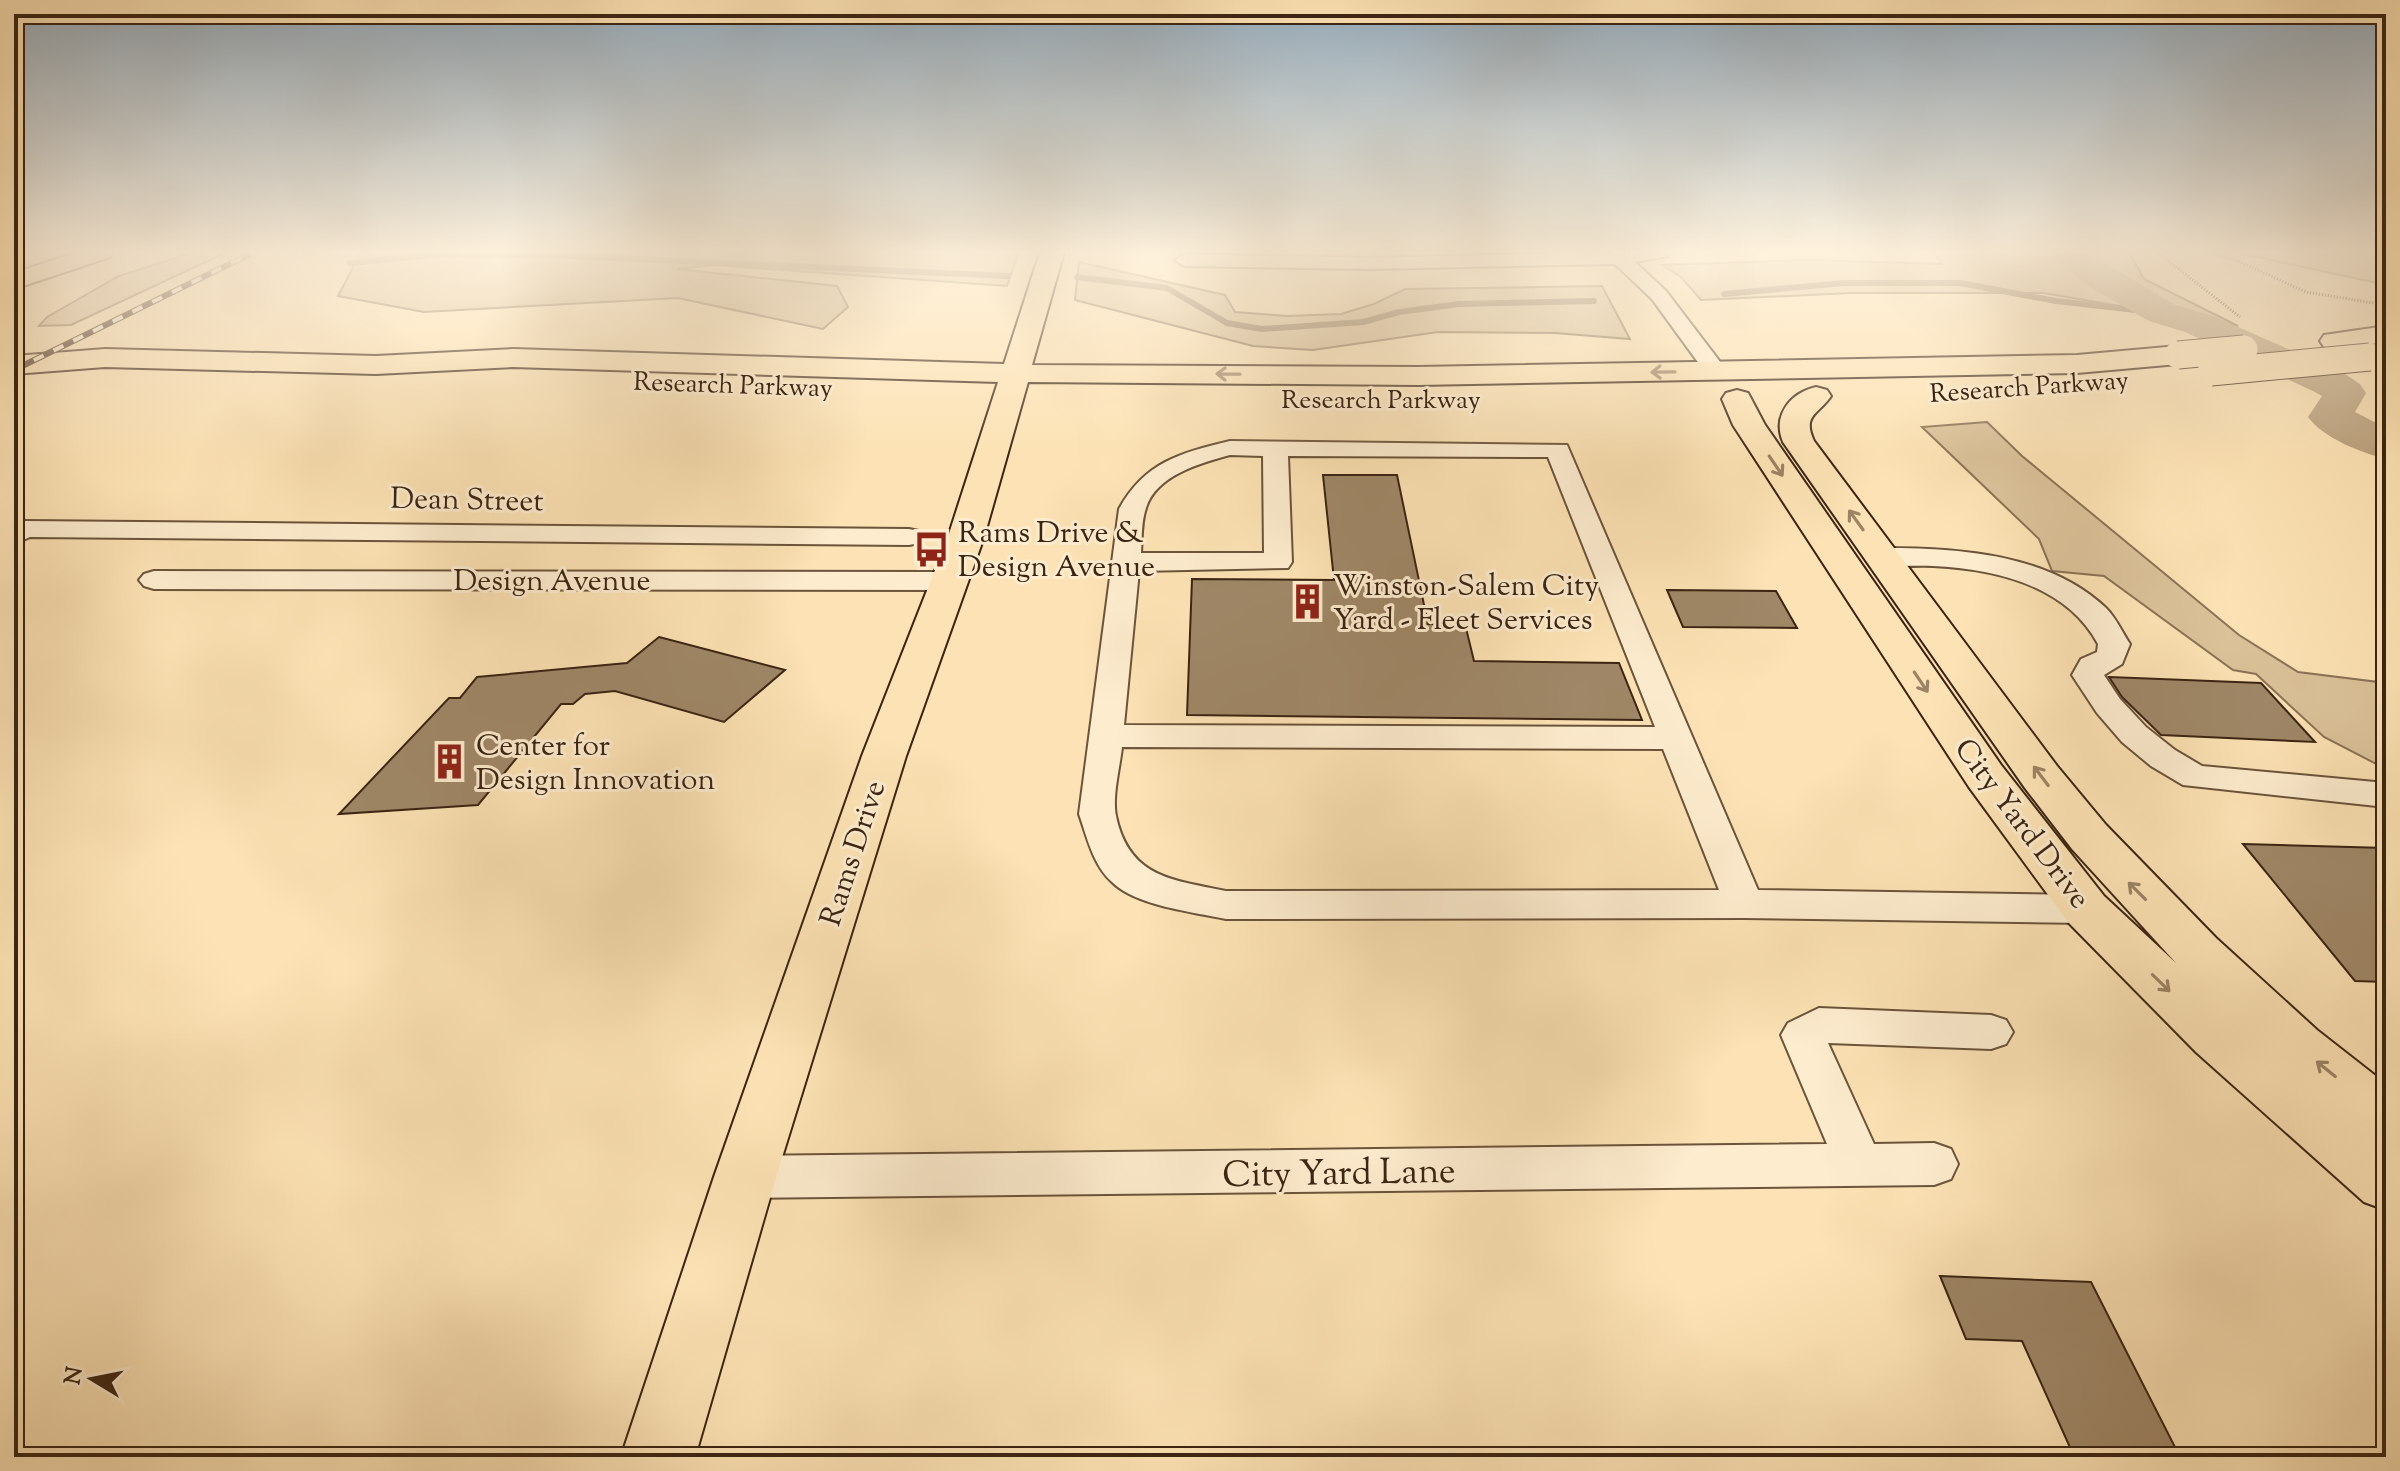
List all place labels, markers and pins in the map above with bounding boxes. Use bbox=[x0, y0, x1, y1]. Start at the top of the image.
place label: Rams Drive & Design Avenue bbox=[958, 513, 1155, 590]
bus stop icon: Rams Drive & Design Avenue bbox=[913, 530, 951, 568]
place label: Winston-Salem City Yard - Fleet Services bbox=[1333, 566, 1599, 643]
building icon: Winston-Salem City Yard - Fleet Services bbox=[1288, 583, 1326, 621]
place label: Center for Design Innovation bbox=[476, 726, 715, 803]
building icon: Center for Design Innovation bbox=[431, 743, 469, 781]

